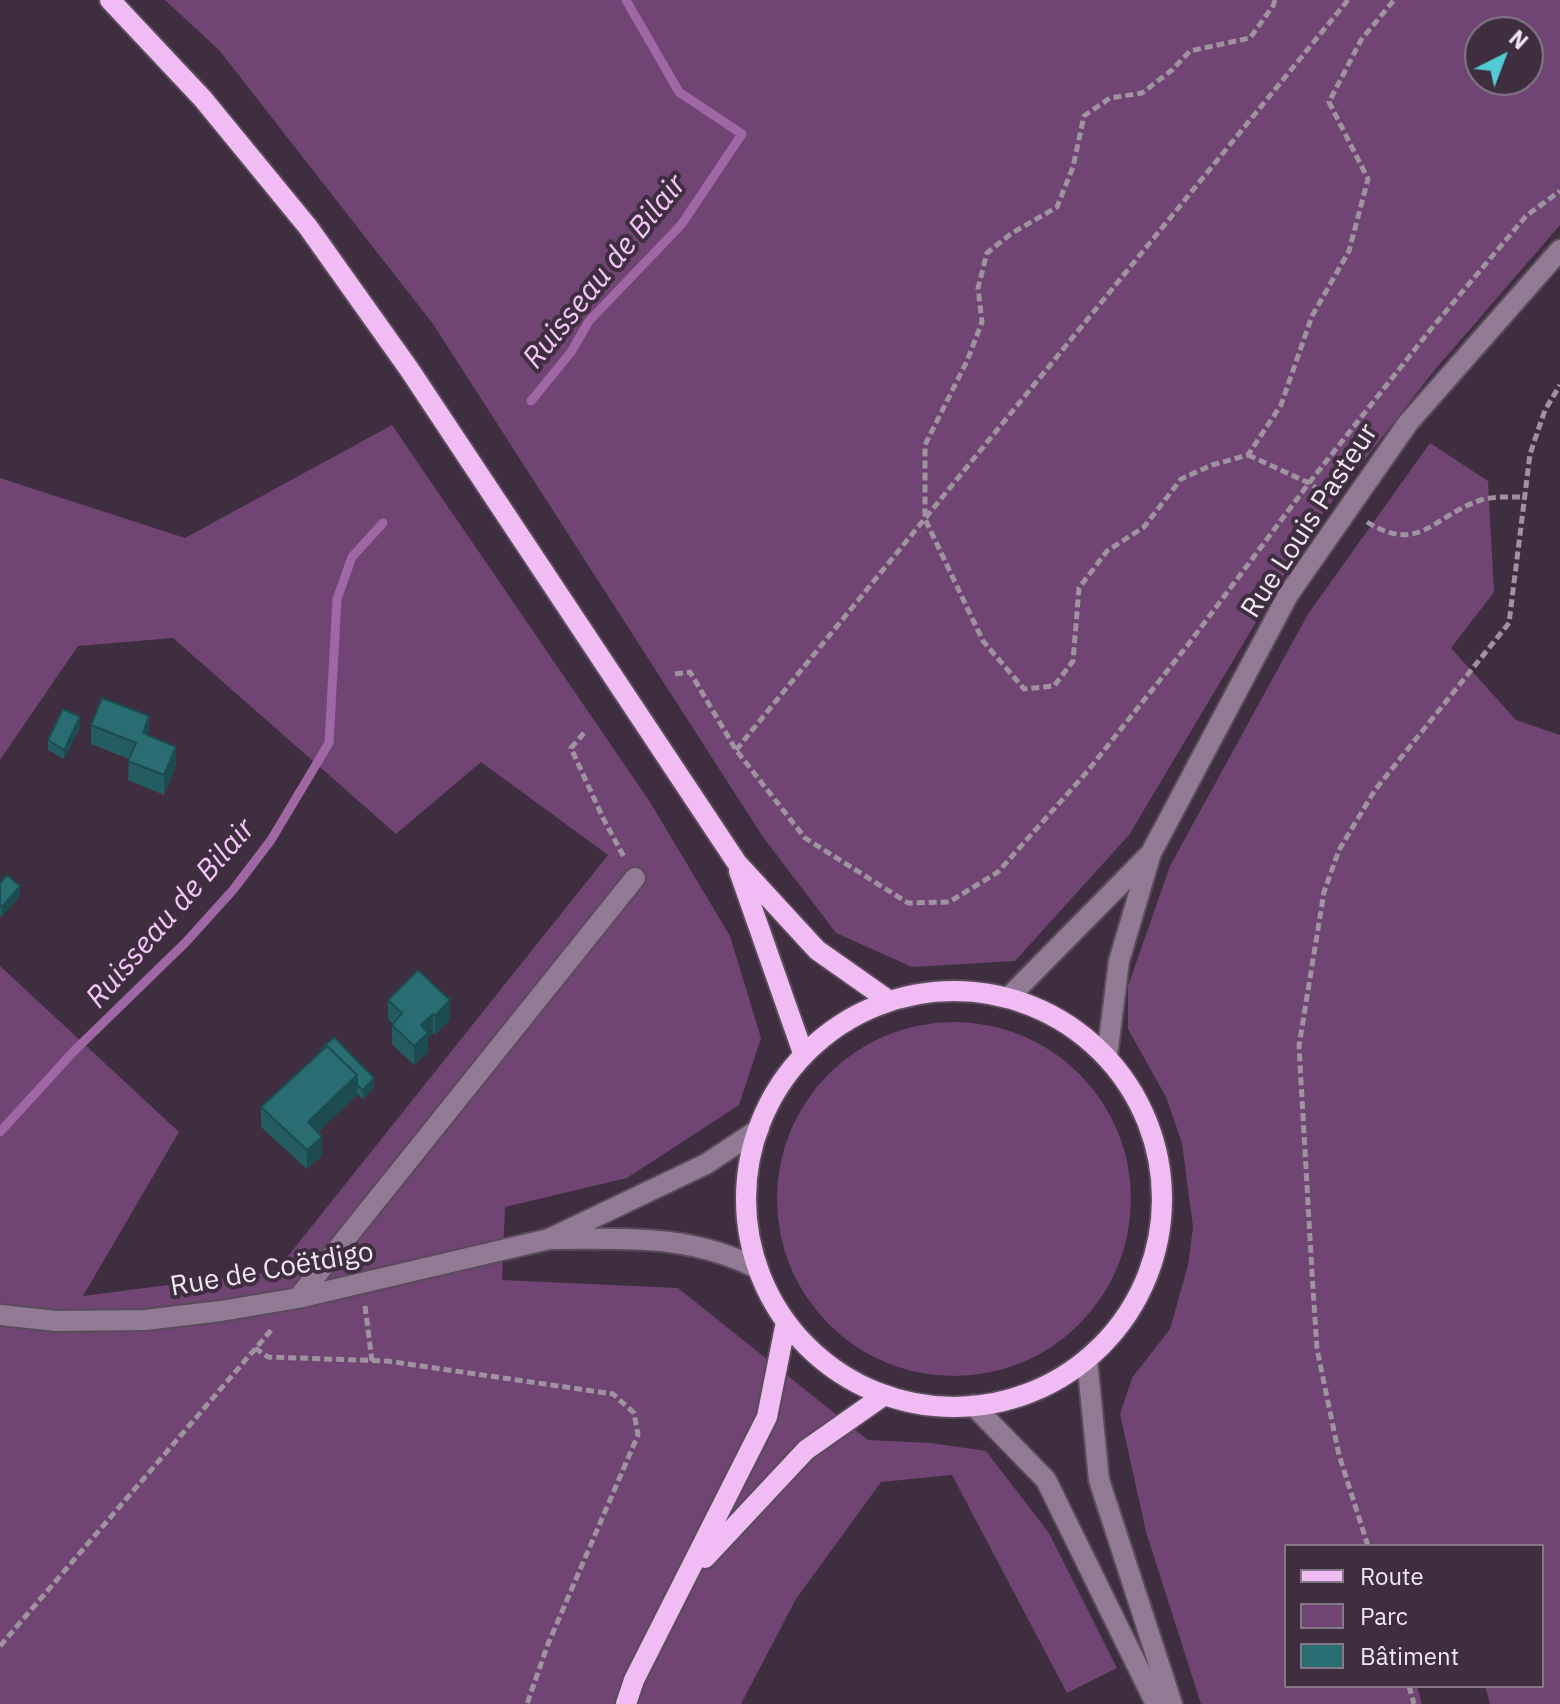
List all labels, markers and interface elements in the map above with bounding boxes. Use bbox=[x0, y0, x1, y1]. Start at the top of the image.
north arrow bbox=[1464, 16, 1544, 96]
text: N bbox=[1503, 23, 1535, 55]
water label: Ruisseau de Bilair bbox=[516, 168, 694, 376]
street label: Rue Louis Pasteur bbox=[1235, 418, 1385, 624]
water label: Ruisseau de Bilair bbox=[79, 812, 263, 1016]
street label: Rue de Coëtdigo bbox=[168, 1236, 376, 1304]
legend bbox=[1284, 1544, 1544, 1688]
text: Route bbox=[1360, 1560, 1424, 1592]
text: Parc bbox=[1360, 1600, 1408, 1632]
text: Bâtiment bbox=[1360, 1640, 1459, 1672]

